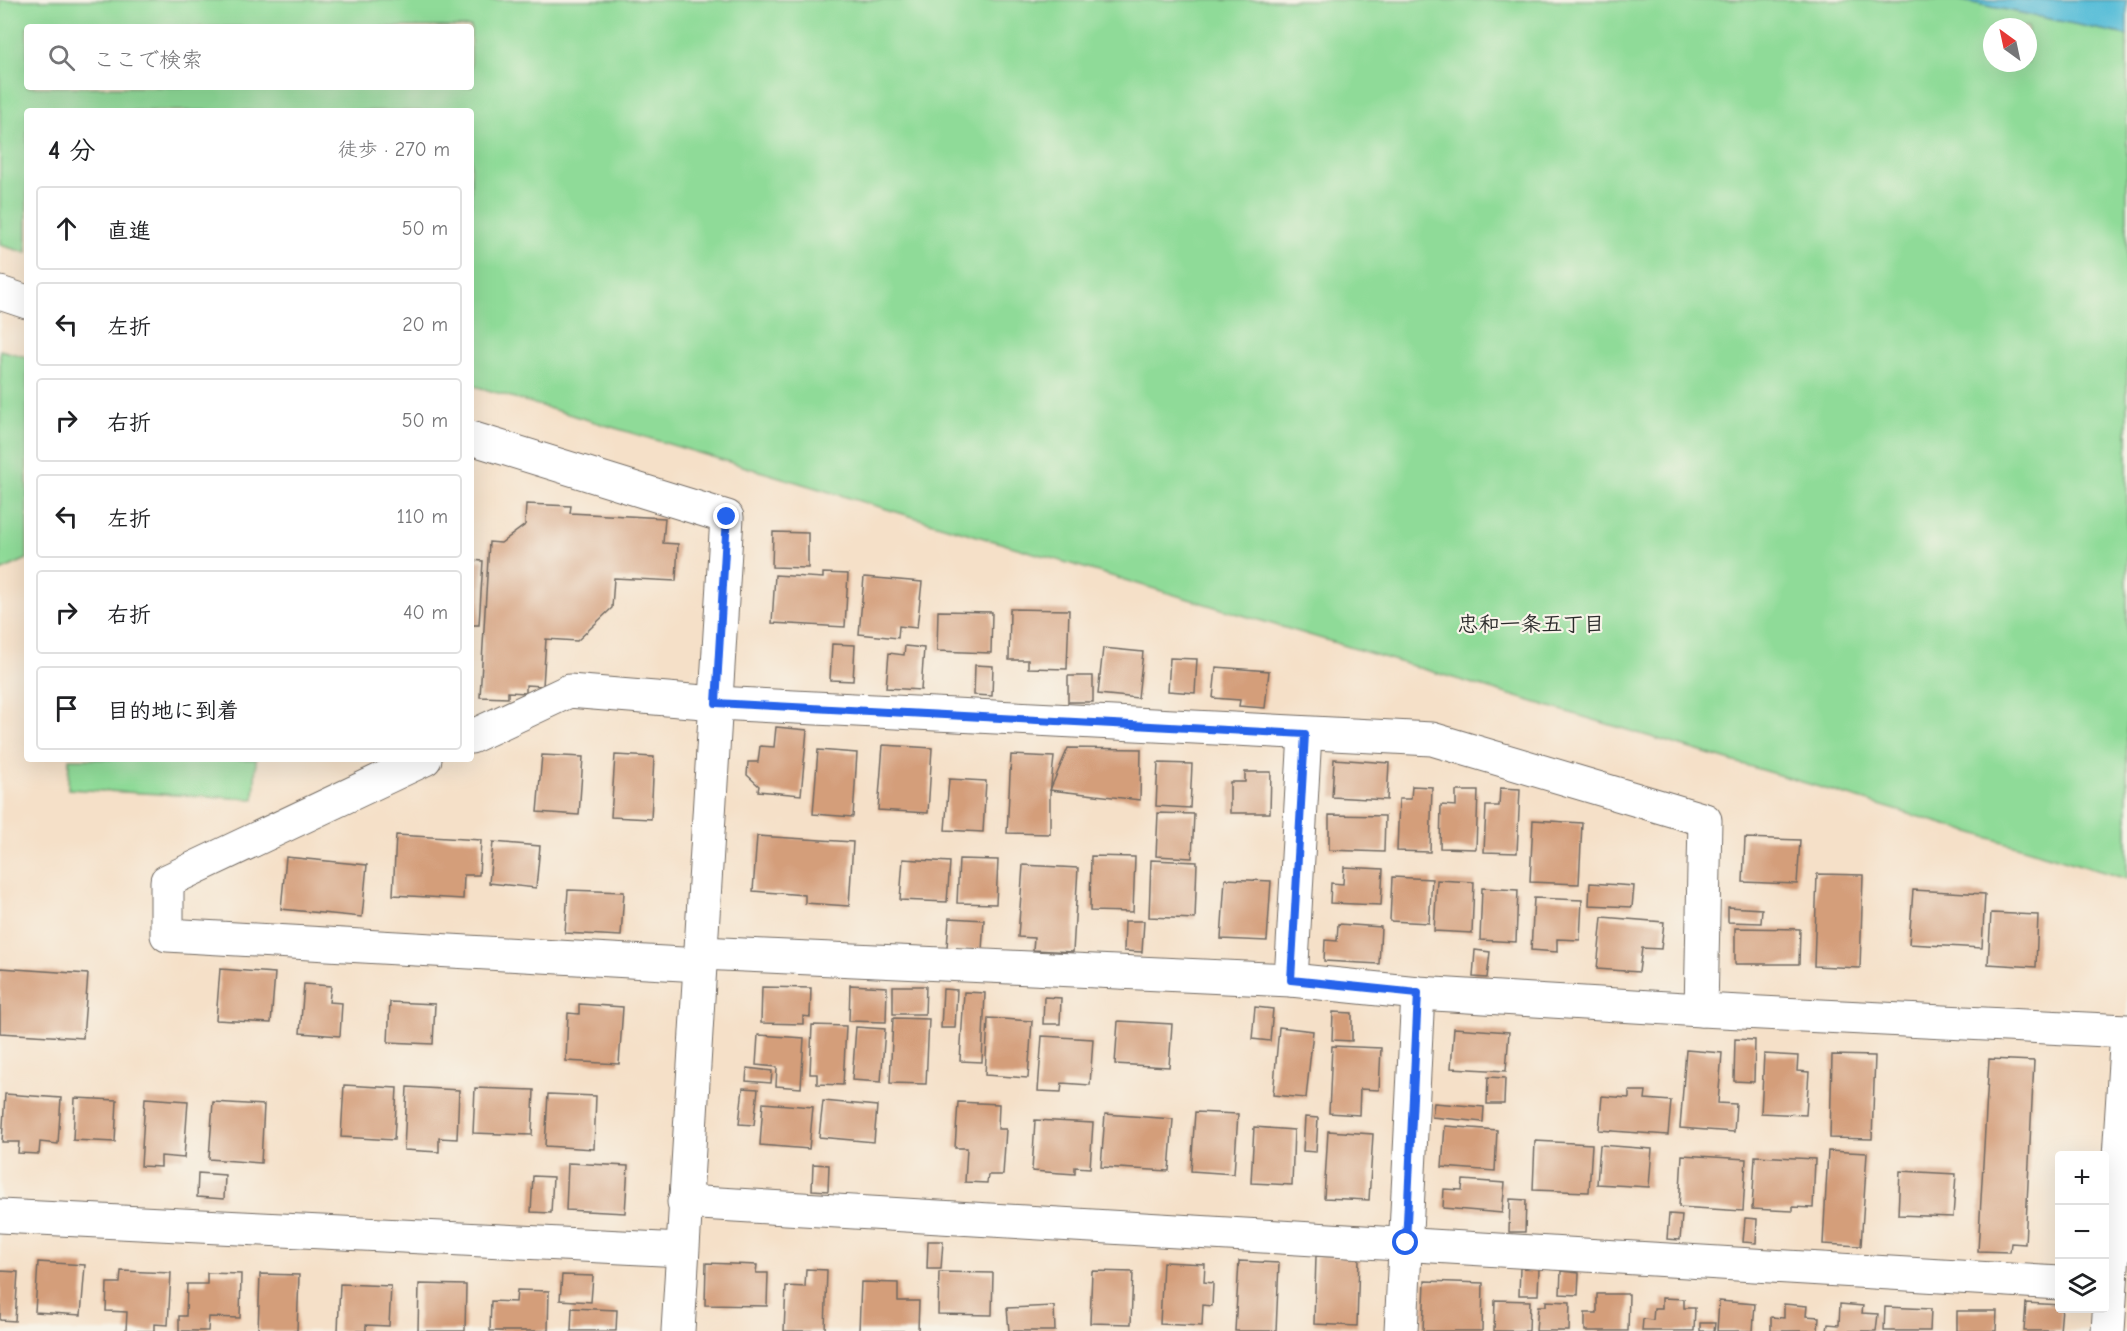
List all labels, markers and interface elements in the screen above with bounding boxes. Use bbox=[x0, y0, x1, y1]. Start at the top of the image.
north arrow bbox=[1983, 18, 2037, 72]
search box bbox=[24, 24, 474, 90]
icon: search bbox=[45, 41, 78, 74]
text: ここで検索 bbox=[93, 47, 203, 73]
text: 4 分 bbox=[48, 136, 95, 166]
text: 徒歩 · 270 m bbox=[338, 138, 450, 161]
icon: ahead bbox=[50, 212, 83, 245]
text: 50 m bbox=[402, 217, 448, 240]
text: 直進 bbox=[107, 218, 151, 244]
icon: left bbox=[50, 308, 83, 341]
text: 20 m bbox=[402, 313, 448, 336]
text: 左折 bbox=[107, 314, 151, 340]
icon: right bbox=[50, 404, 83, 437]
text: 50 m bbox=[402, 409, 448, 432]
text: 右折 bbox=[107, 410, 151, 436]
icon: left bbox=[50, 500, 83, 533]
route end bbox=[713, 503, 739, 529]
text: 110 m bbox=[397, 505, 448, 528]
text: 左折 bbox=[107, 506, 151, 532]
icon: right bbox=[50, 596, 83, 629]
text: 40 m bbox=[403, 601, 448, 624]
text: 右折 bbox=[107, 602, 151, 628]
district label: 忠和一条五丁目 bbox=[1458, 612, 1605, 636]
icon: arrive bbox=[50, 692, 83, 725]
text: 目的地に到着 bbox=[107, 698, 239, 724]
map controls bbox=[2055, 1151, 2109, 1313]
button: + bbox=[2055, 1151, 2109, 1205]
button: − bbox=[2055, 1205, 2109, 1259]
route start bbox=[1392, 1229, 1418, 1255]
button: layers bbox=[2055, 1259, 2109, 1313]

